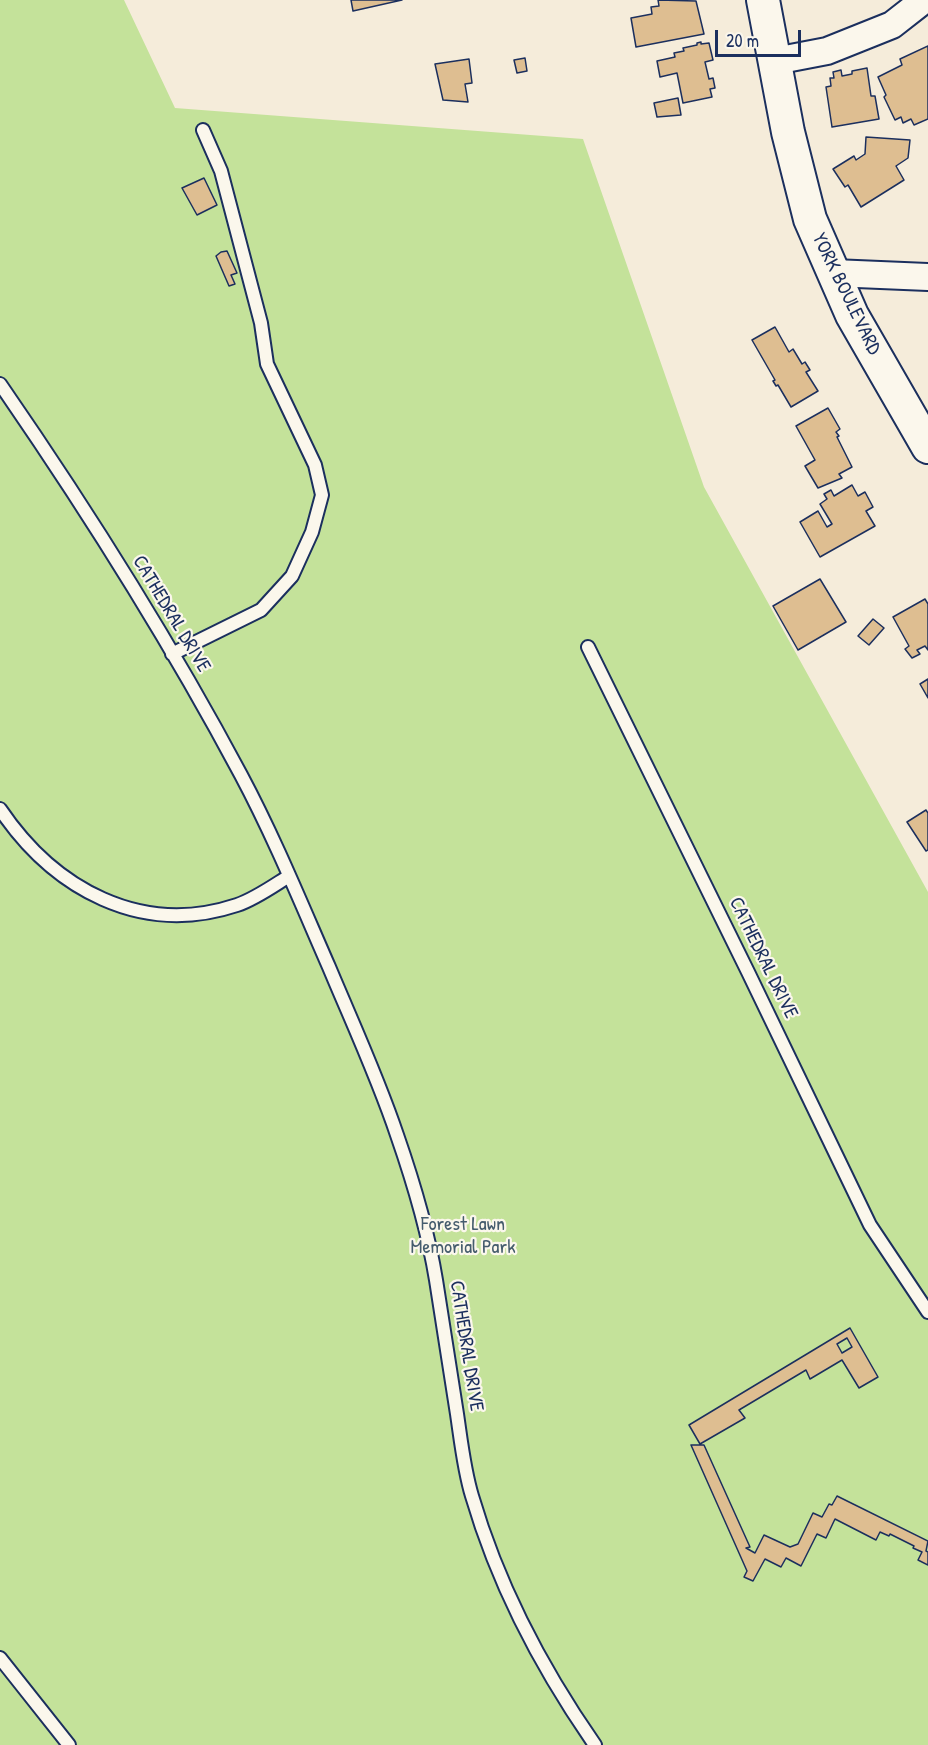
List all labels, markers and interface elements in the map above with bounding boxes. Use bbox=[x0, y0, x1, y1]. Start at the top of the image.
scale bar bbox=[718, 18, 804, 56]
text: 20 m bbox=[726, 28, 759, 53]
street label: YORK BOULEVARD bbox=[806, 229, 886, 359]
street label: CATHEDRAL DRIVE bbox=[127, 551, 215, 677]
street label: CATHEDRAL DRIVE bbox=[723, 893, 803, 1023]
park label: Forest Lawn Memorial Park bbox=[411, 1213, 515, 1260]
street label: CATHEDRAL DRIVE bbox=[444, 1279, 488, 1413]

